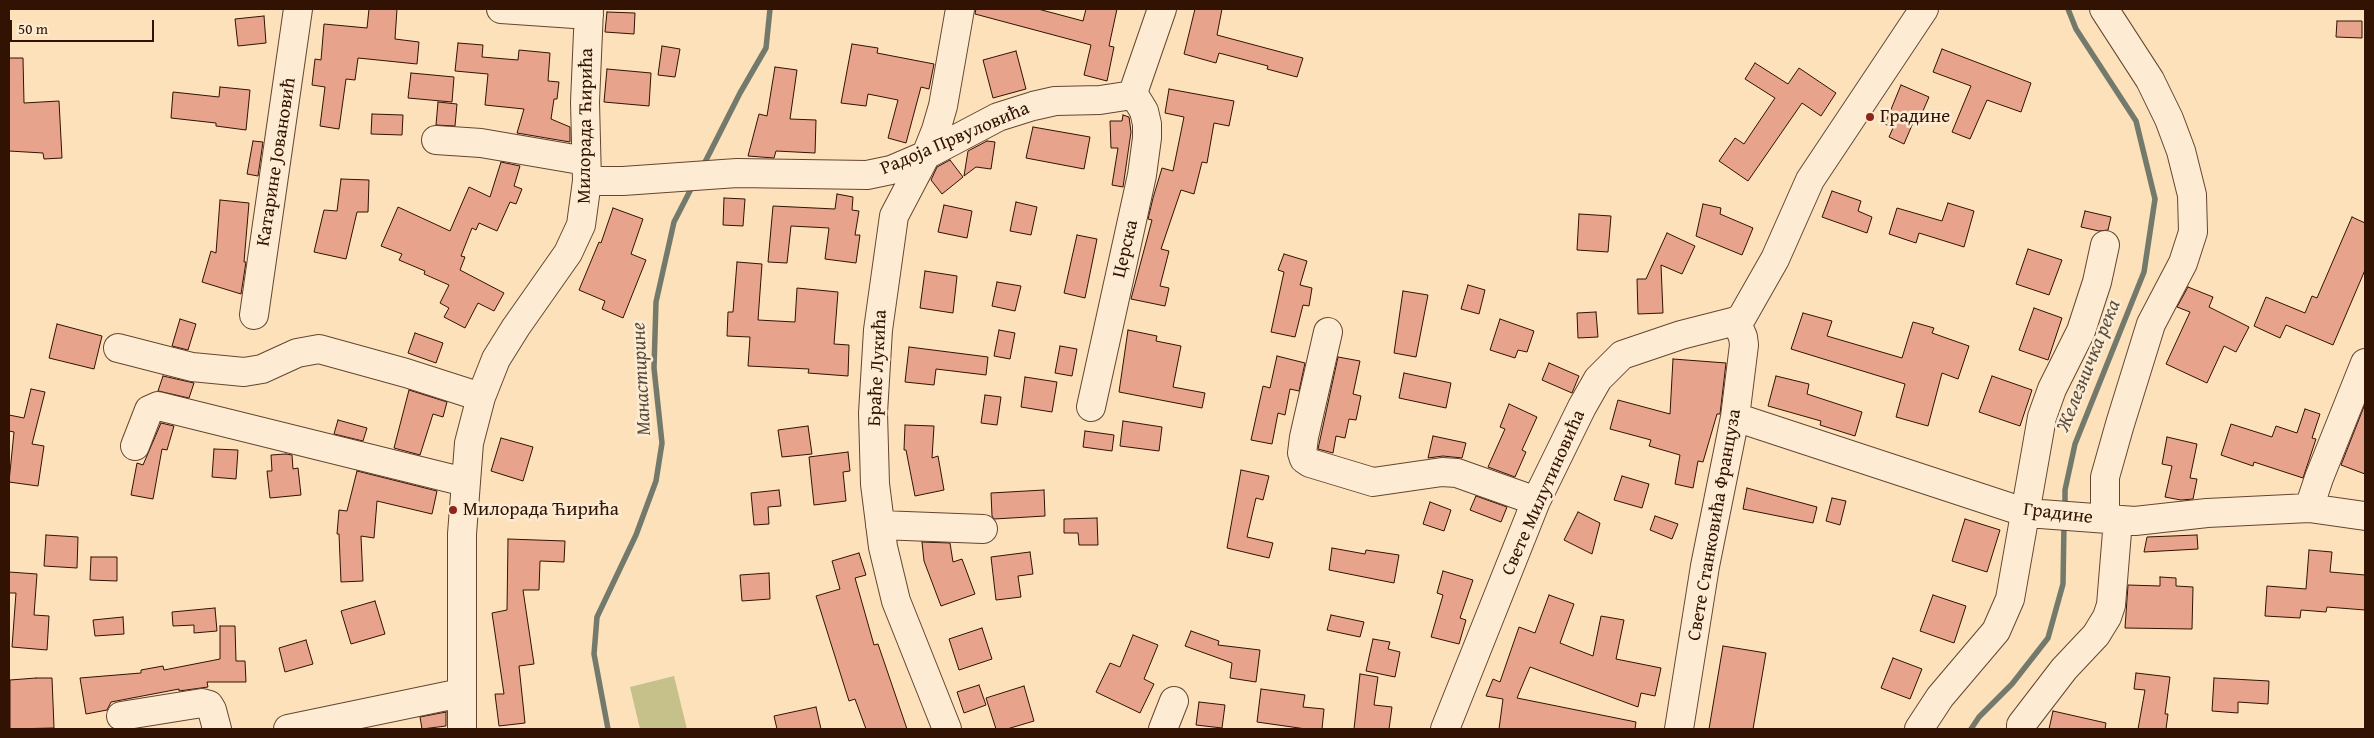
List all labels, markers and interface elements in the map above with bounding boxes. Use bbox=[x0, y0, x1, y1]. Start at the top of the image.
scale bar bbox=[12, 10, 156, 42]
text: 50 m bbox=[18, 18, 48, 39]
street label: Милорада Ћирића bbox=[573, 48, 599, 204]
street label: Катарине Јовановић bbox=[252, 76, 302, 248]
street label: Радоја Првуловића bbox=[877, 97, 1033, 181]
place label: Градине bbox=[1880, 106, 1950, 128]
marker: Градине bbox=[1864, 111, 1876, 123]
street label: Церска bbox=[1108, 218, 1144, 280]
water label: Железничка река bbox=[2052, 297, 2126, 435]
street label: Браће Лукића bbox=[864, 309, 892, 427]
water label: Манастирине bbox=[627, 322, 657, 436]
street label: Свете Милутиновића bbox=[1497, 407, 1591, 579]
street label: Свете Станковића Француза bbox=[1683, 407, 1747, 643]
street label: Градине bbox=[2022, 498, 2094, 530]
place label: Милорада Ћирића bbox=[463, 499, 619, 521]
marker: Милорада Ћирића bbox=[447, 504, 459, 516]

